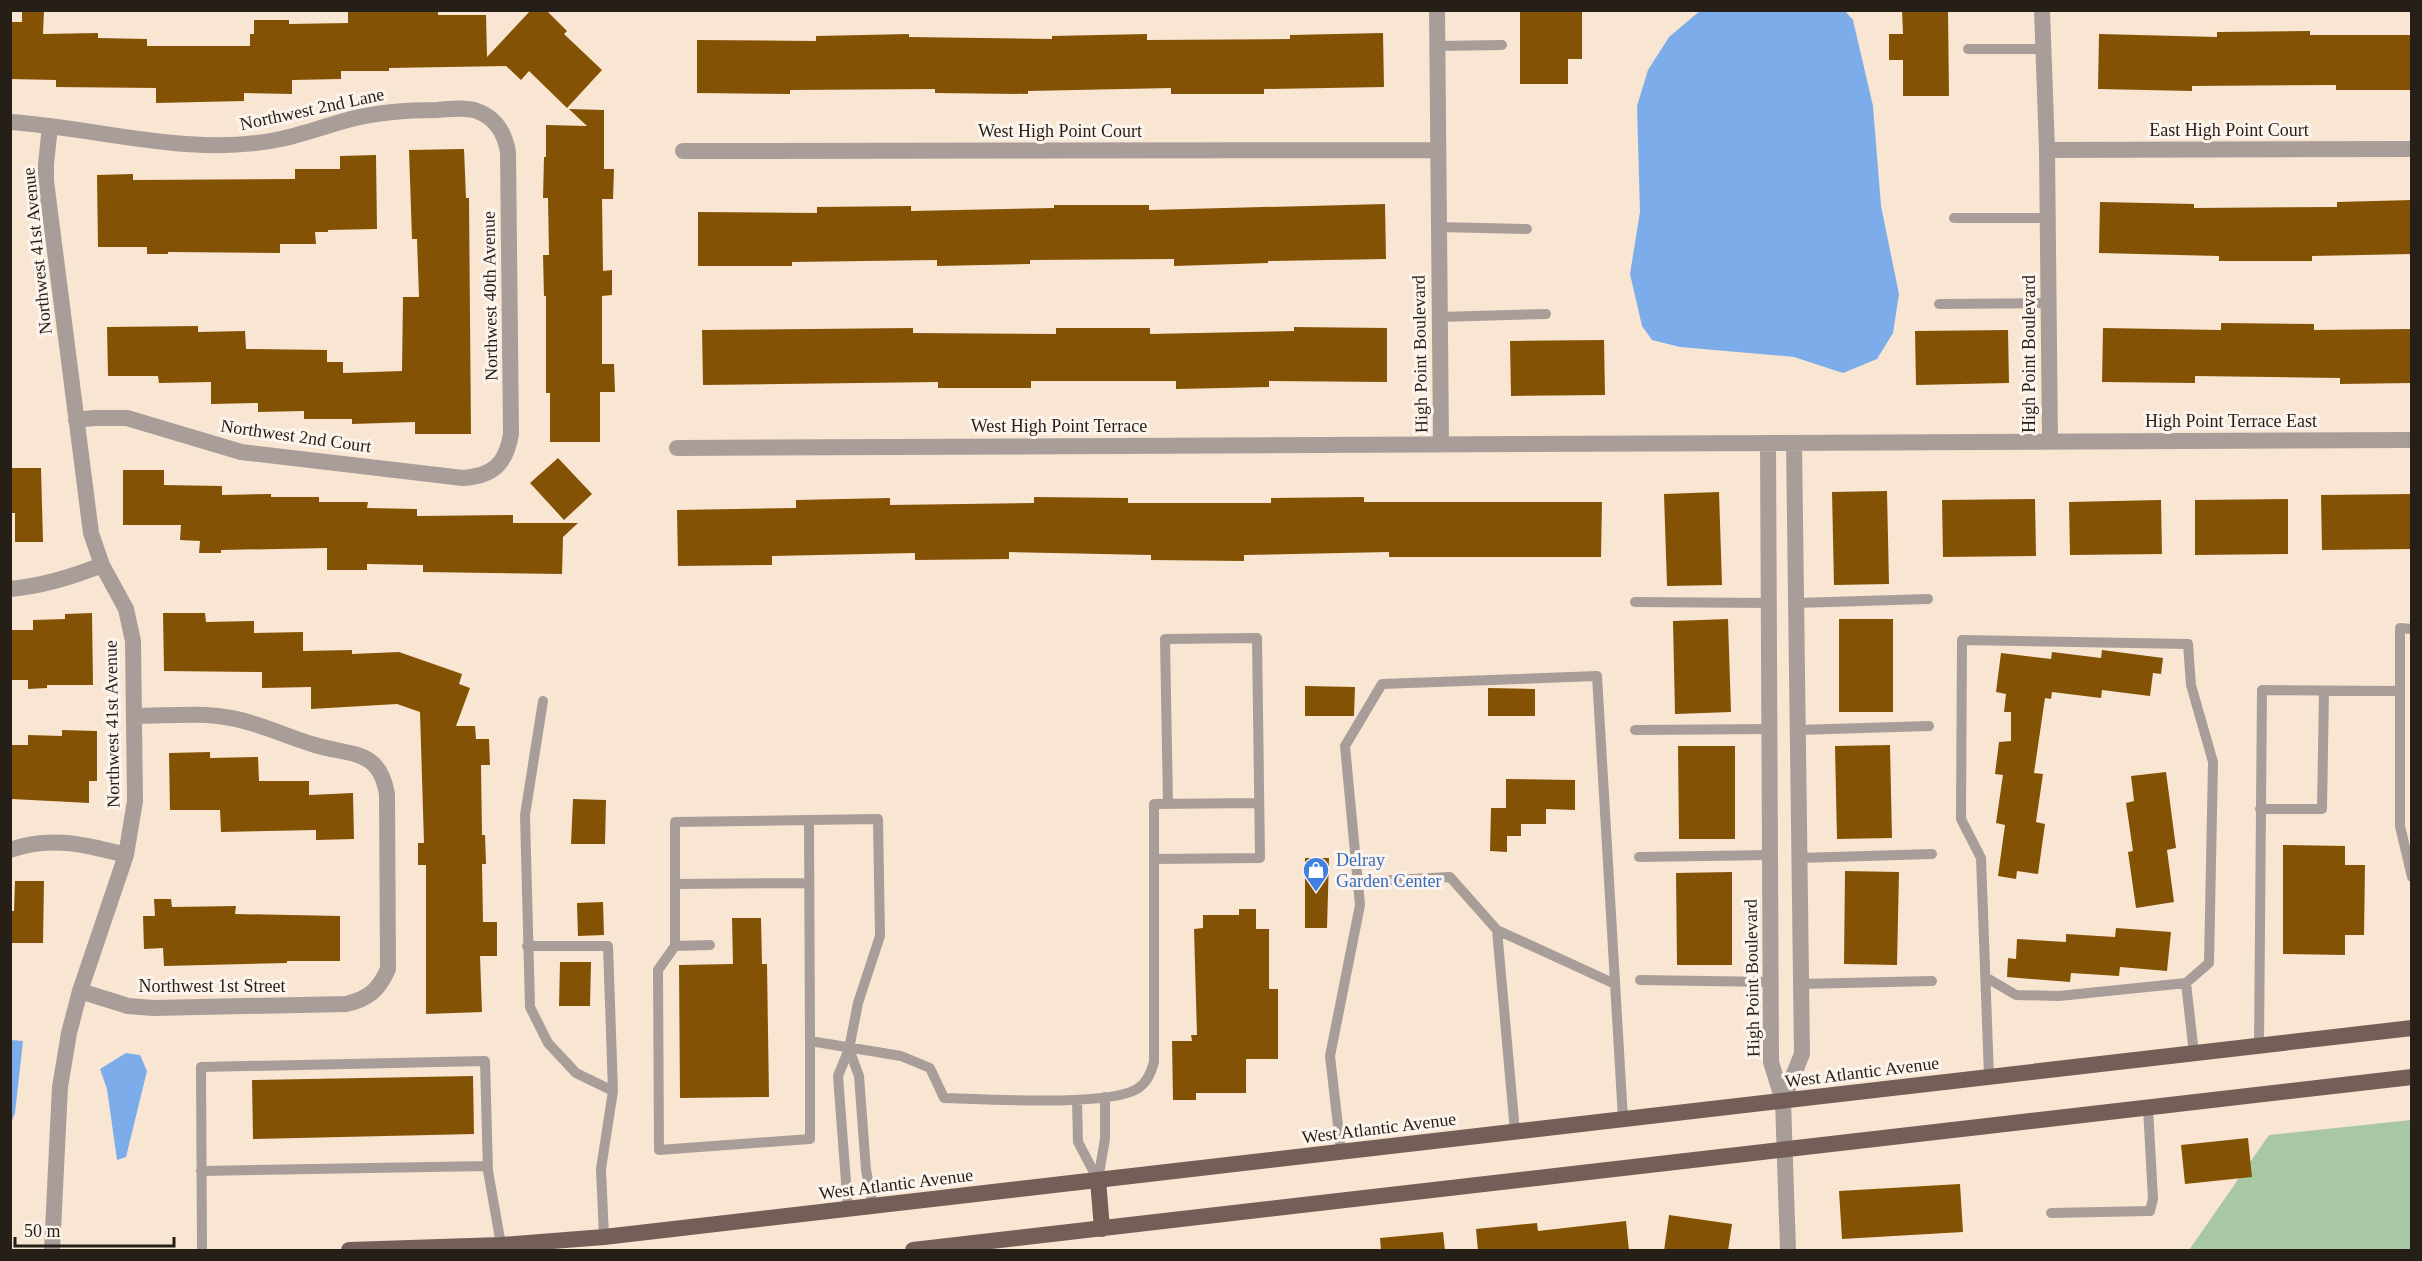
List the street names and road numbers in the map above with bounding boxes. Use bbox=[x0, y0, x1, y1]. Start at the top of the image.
street label: Northwest 2nd Lane bbox=[238, 84, 386, 134]
street label: East High Point Court bbox=[2149, 120, 2309, 140]
street label: West High Point Court bbox=[978, 121, 1142, 141]
street label: Northwest 41st Avenue bbox=[18, 167, 56, 335]
street label: Northwest 40th Avenue bbox=[479, 211, 501, 381]
street label: High Point Boulevard bbox=[1409, 275, 1431, 433]
street label: High Point Boulevard bbox=[2019, 275, 2039, 433]
street label: High Point Terrace East bbox=[2145, 411, 2317, 431]
street label: Northwest 2nd Court bbox=[219, 416, 373, 456]
street label: West High Point Terrace bbox=[971, 416, 1147, 436]
street label: Northwest 41st Avenue bbox=[101, 640, 123, 808]
street label: High Point Boulevard bbox=[1741, 899, 1763, 1057]
street label: Northwest 1st Street bbox=[139, 976, 285, 996]
street label: West Atlantic Avenue bbox=[1784, 1053, 1940, 1091]
street label: West Atlantic Avenue bbox=[1301, 1109, 1457, 1147]
street label: West Atlantic Avenue bbox=[818, 1165, 974, 1203]

